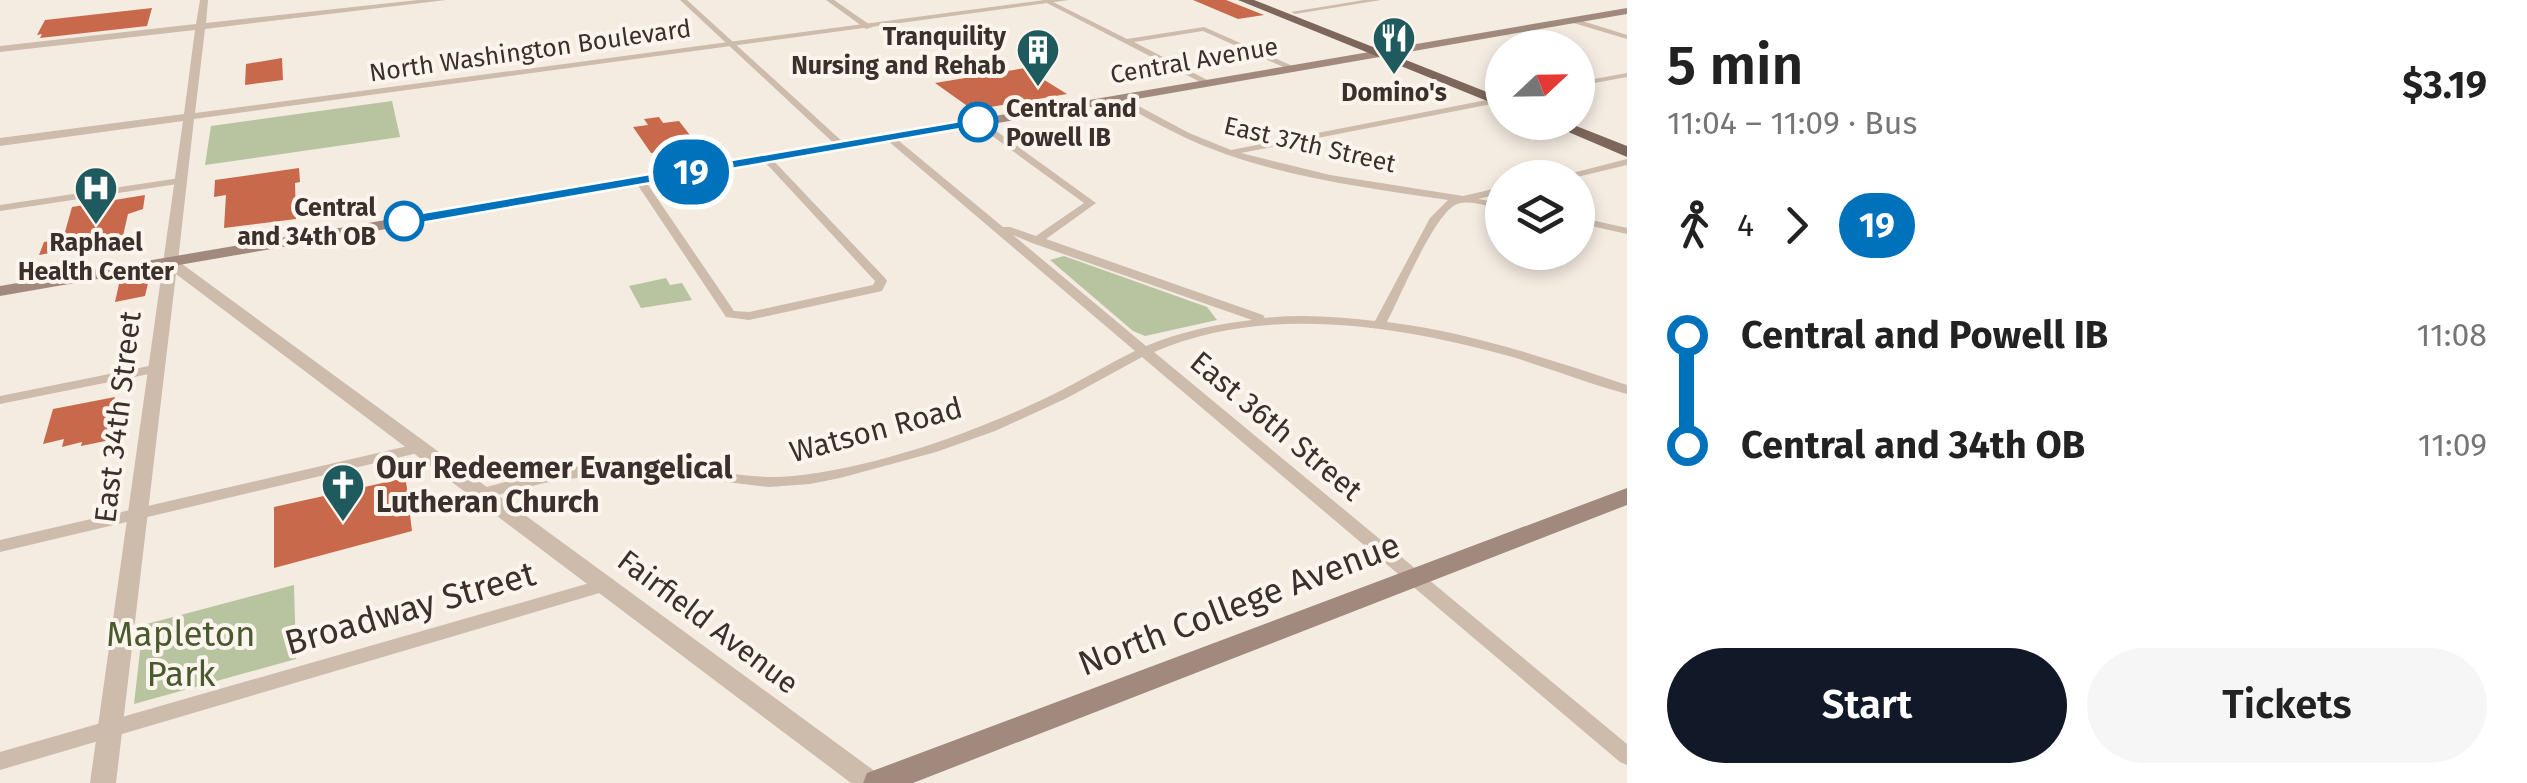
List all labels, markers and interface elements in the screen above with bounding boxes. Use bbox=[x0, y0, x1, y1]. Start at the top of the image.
street label: North Washington Boulevard bbox=[367, 14, 693, 88]
restaurant icon: Domino's bbox=[1371, 15, 1417, 76]
place label: Tranquility Nursing and Rehab bbox=[791, 22, 1007, 81]
building icon: Tranquility Nursing and Rehab bbox=[1015, 27, 1061, 88]
north arrow bbox=[1485, 30, 1595, 140]
map controls bbox=[1485, 30, 1595, 270]
street label: Central Avenue bbox=[1108, 31, 1280, 91]
text: 5 min bbox=[1667, 33, 1803, 99]
text: $3.19 bbox=[2402, 62, 2487, 108]
place label: Domino's bbox=[1341, 78, 1447, 108]
place label: Central and Powell IB bbox=[1006, 94, 1137, 153]
marker: Central and Powell IB bbox=[959, 103, 997, 141]
text: 11:04 – 11:09 · Bus bbox=[1667, 104, 1917, 142]
street label: East 37th Street bbox=[1221, 111, 1400, 180]
line badge: 19 bbox=[646, 140, 736, 204]
text: 19 bbox=[673, 151, 709, 193]
button: layers bbox=[1485, 160, 1595, 270]
hospital icon: Raphael Health Center bbox=[73, 165, 119, 226]
place label: Central and 34th OB bbox=[237, 193, 377, 252]
icon: walk bbox=[1667, 198, 1722, 253]
icon: forward bbox=[1769, 198, 1824, 253]
marker: Central and 34th OB bbox=[385, 202, 423, 240]
text: 19 bbox=[1859, 204, 1895, 246]
text: 4 bbox=[1737, 206, 1754, 244]
place label: Raphael Health Center bbox=[18, 228, 175, 287]
street label: East 34th Street bbox=[87, 309, 149, 525]
text: Central and Powell IB bbox=[1741, 312, 2108, 358]
text: 11:08 bbox=[2417, 316, 2487, 354]
street label: East 36th Street bbox=[1183, 344, 1369, 508]
street label: Watson Road bbox=[786, 390, 966, 470]
text: Central and 34th OB bbox=[1741, 422, 2085, 468]
text: 11:09 bbox=[2418, 426, 2487, 464]
place label: Our Redeemer Evangelical Lutheran Church bbox=[376, 450, 732, 520]
church icon: Our Redeemer Evangelical Lutheran Church bbox=[320, 462, 366, 523]
street label: North College Avenue bbox=[1072, 523, 1406, 685]
street label: Fairfield Avenue bbox=[611, 542, 805, 702]
street label: Broadway Street bbox=[280, 552, 540, 664]
park label: Mapleton Park bbox=[106, 613, 256, 695]
button: Start bbox=[1667, 648, 2067, 763]
button: Tickets bbox=[2087, 648, 2487, 763]

